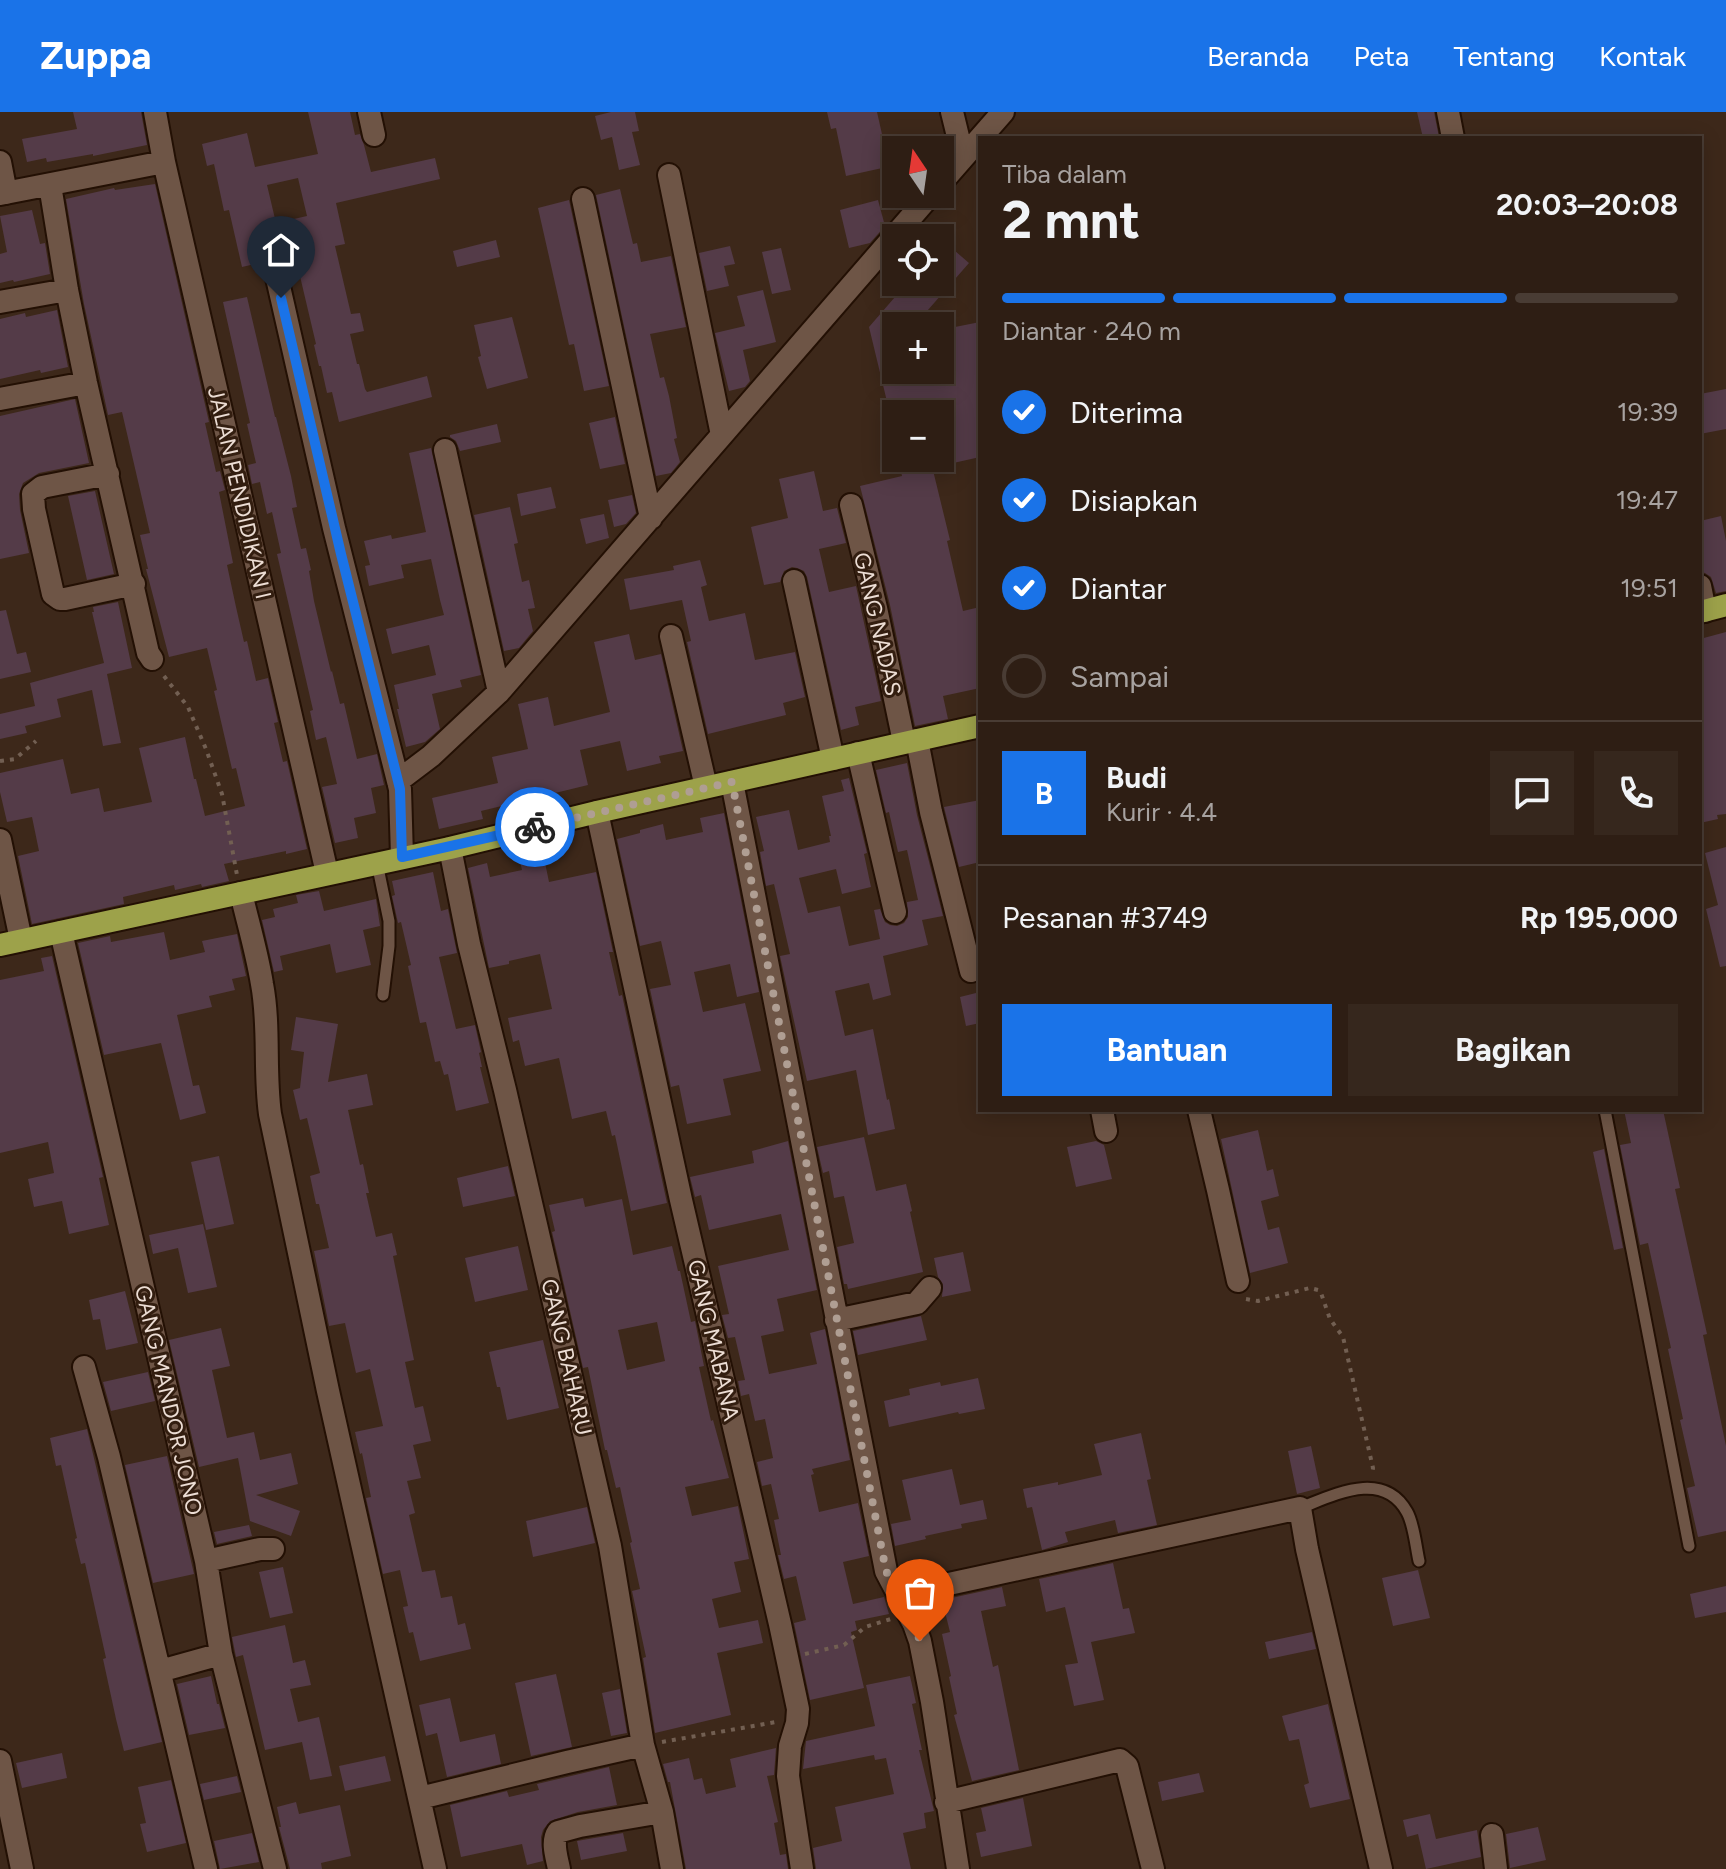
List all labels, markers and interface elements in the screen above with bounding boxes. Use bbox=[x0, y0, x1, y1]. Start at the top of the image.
text: Zuppa bbox=[40, 33, 152, 79]
text: Beranda bbox=[1207, 39, 1309, 73]
text: Peta bbox=[1353, 39, 1409, 73]
text: Tentang bbox=[1453, 39, 1555, 73]
text: Kontak bbox=[1599, 39, 1686, 73]
north arrow bbox=[882, 136, 954, 208]
map controls bbox=[882, 136, 954, 472]
text: Tiba dalam bbox=[1002, 158, 1127, 190]
text: 20:03–20:08 bbox=[1496, 186, 1678, 223]
text: 2 mnt bbox=[1002, 189, 1140, 251]
pin bbox=[247, 216, 315, 298]
button: locate bbox=[882, 224, 954, 296]
icon: home bbox=[259, 228, 303, 272]
button: + bbox=[882, 312, 954, 384]
text: Diantar · 240 m bbox=[1002, 315, 1181, 347]
street label: JALAN PENDIDIKAN I bbox=[202, 384, 277, 602]
icon: check bbox=[1002, 390, 1046, 434]
text: Diterima bbox=[1070, 394, 1183, 431]
text: 19:39 bbox=[1617, 396, 1678, 428]
button: − bbox=[882, 400, 954, 472]
icon: check bbox=[1002, 478, 1046, 522]
text: Disiapkan bbox=[1070, 482, 1198, 519]
text: 19:47 bbox=[1616, 484, 1678, 516]
street label: GANG NADAS bbox=[848, 550, 907, 698]
icon: check bbox=[1002, 566, 1046, 610]
text: Diantar bbox=[1070, 570, 1166, 607]
text: 19:51 bbox=[1620, 572, 1678, 604]
text: Sampai bbox=[1070, 658, 1169, 695]
button: chat bbox=[1490, 751, 1574, 835]
button: phone bbox=[1594, 751, 1678, 835]
text: Budi bbox=[1106, 759, 1167, 796]
text: B bbox=[1035, 775, 1053, 812]
courier bbox=[495, 787, 575, 867]
text: Kurir · 4.4 bbox=[1106, 796, 1217, 828]
icon: bike bbox=[513, 805, 557, 849]
text: Pesanan #3749 bbox=[1002, 899, 1208, 936]
text: Rp 195,000 bbox=[1520, 899, 1678, 936]
button: Bantuan bbox=[1002, 1004, 1332, 1096]
button: Bagikan bbox=[1348, 1004, 1678, 1096]
street label: GANG MABANA bbox=[682, 1257, 745, 1423]
street label: GANG BAHARU bbox=[535, 1276, 598, 1438]
street label: GANG MANDOR JONO bbox=[129, 1283, 208, 1518]
pin bbox=[886, 1559, 954, 1641]
icon: bag bbox=[898, 1571, 942, 1615]

